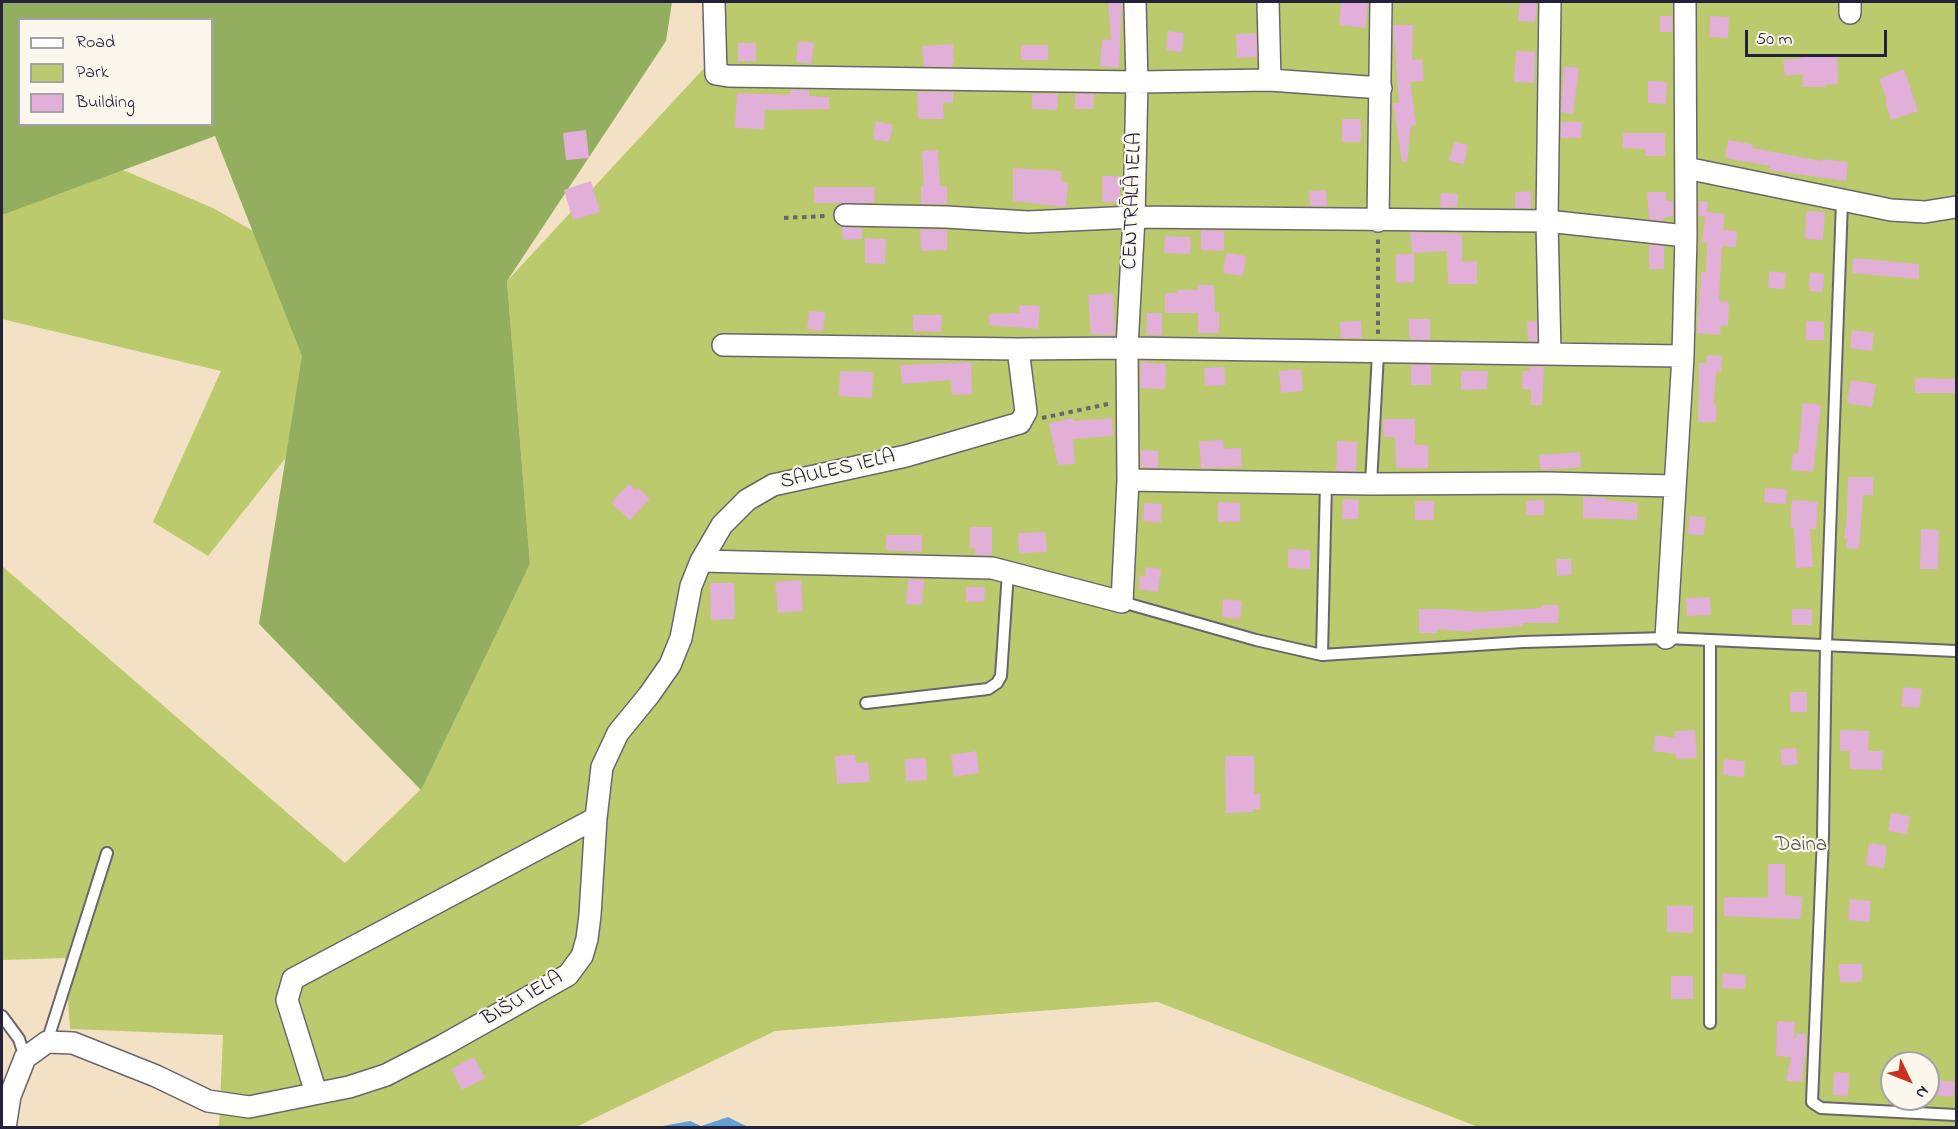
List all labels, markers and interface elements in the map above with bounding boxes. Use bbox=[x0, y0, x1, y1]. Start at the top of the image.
legend bbox=[18, 18, 213, 126]
scale bar bbox=[1748, 18, 1890, 56]
text: 50 m bbox=[1756, 27, 1793, 53]
text: Road bbox=[76, 30, 115, 56]
text: Park bbox=[76, 60, 109, 86]
text: Building bbox=[76, 90, 135, 116]
street label: CENTRĀLĀ IELA bbox=[1119, 132, 1149, 270]
street label: SAULES IELA bbox=[778, 446, 898, 496]
park label: Daina bbox=[1775, 834, 1827, 860]
street label: BIŠU IELA bbox=[478, 967, 568, 1033]
north arrow bbox=[1880, 1051, 1940, 1111]
text: N bbox=[1909, 1080, 1934, 1104]

